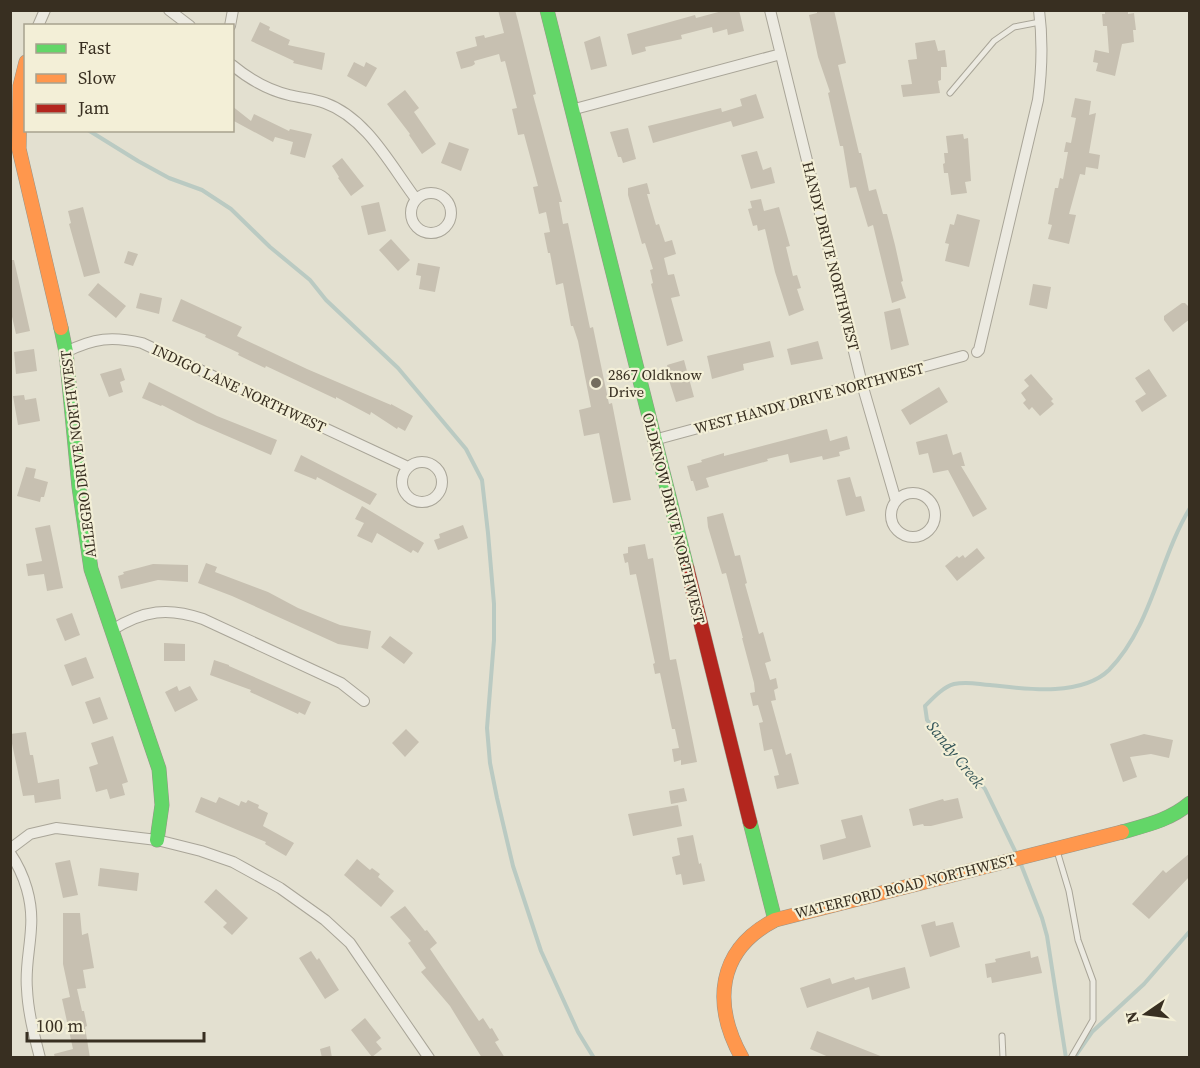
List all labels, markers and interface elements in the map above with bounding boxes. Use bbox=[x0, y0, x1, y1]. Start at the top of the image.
legend bbox=[24, 24, 234, 132]
text: Fast bbox=[78, 35, 111, 60]
text: Slow bbox=[78, 65, 116, 90]
text: Jam bbox=[77, 95, 110, 120]
street label: HANDY DRIVE NORTHWEST bbox=[797, 159, 865, 353]
street label: INDIGO LANE NORTHWEST bbox=[149, 338, 329, 438]
street label: ALLEGRO DRIVE NORTHWEST bbox=[55, 349, 101, 559]
street label: WEST HANDY DRIVE NORTHWEST bbox=[692, 357, 926, 439]
place label: 2867 Oldknow Drive bbox=[608, 364, 703, 402]
marker: 2867 Oldknow Drive bbox=[589, 376, 603, 390]
street label: OLDKNOW DRIVE NORTHWEST bbox=[638, 410, 710, 626]
water label: Sandy Creek bbox=[922, 716, 990, 793]
street label: WATERFORD ROAD NORTHWEST bbox=[792, 848, 1018, 924]
north arrow bbox=[1116, 984, 1176, 1044]
scale bar bbox=[27, 1005, 204, 1043]
text: N bbox=[1119, 1009, 1144, 1026]
text: 100 m bbox=[36, 1013, 83, 1038]

